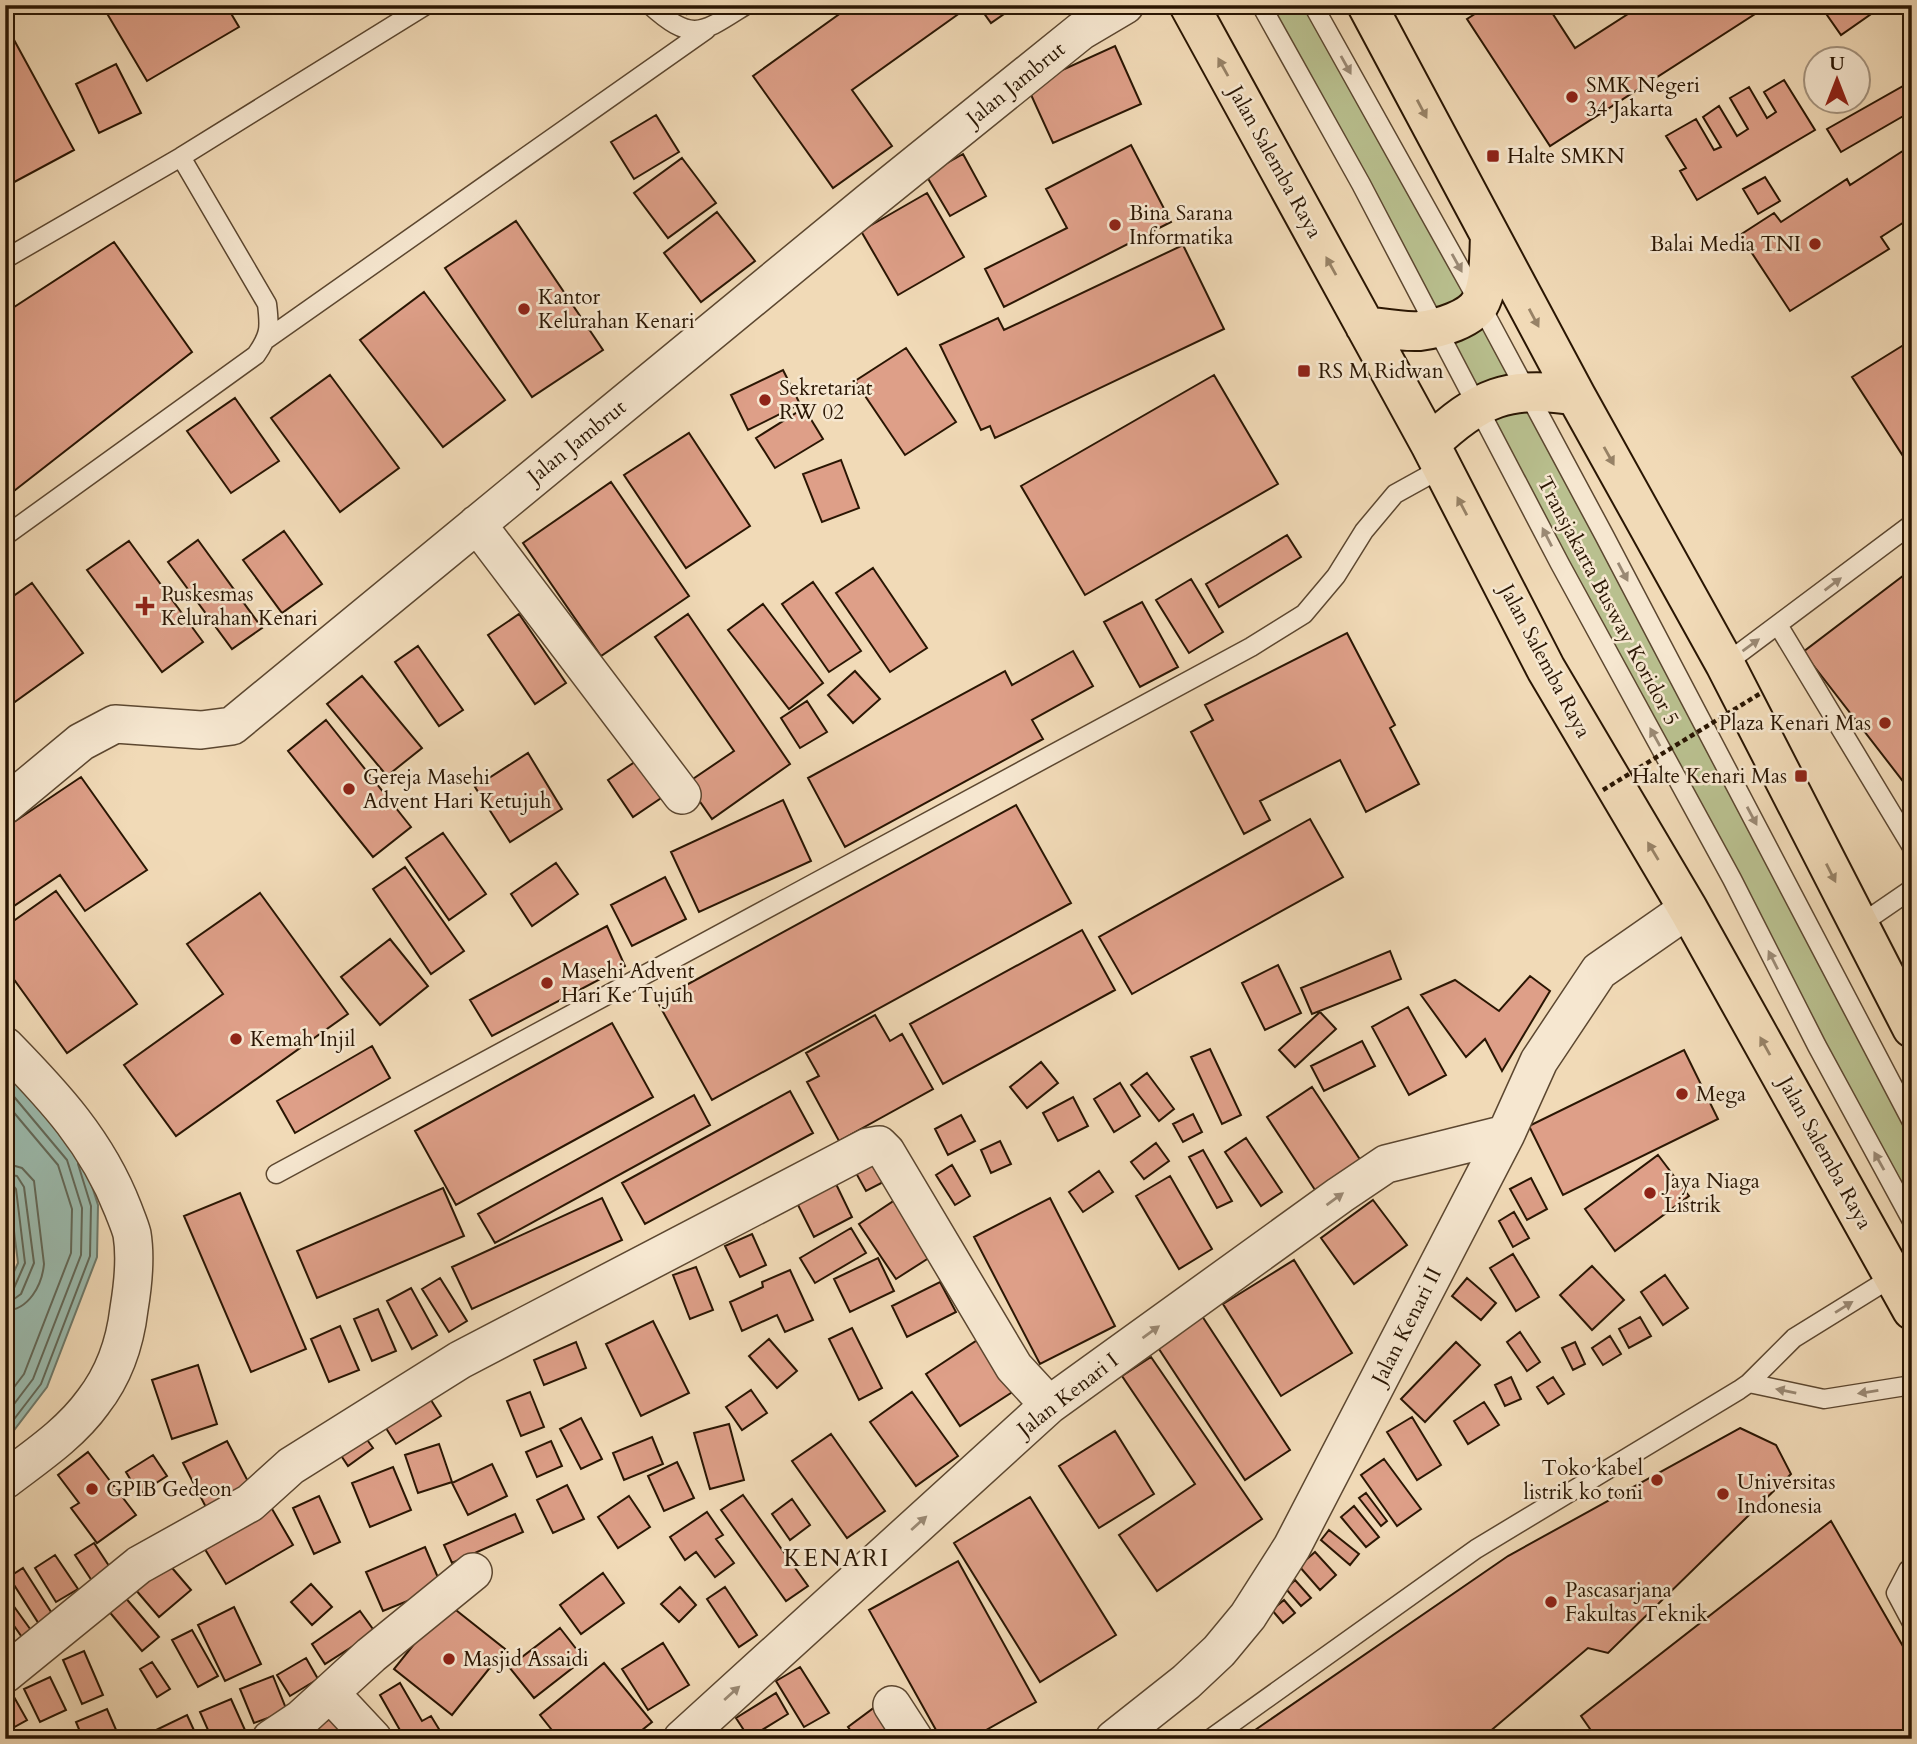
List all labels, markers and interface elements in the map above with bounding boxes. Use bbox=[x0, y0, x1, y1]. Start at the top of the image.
street label: Jalan Jambrut bbox=[958, 35, 1072, 135]
north arrow bbox=[1801, 46, 1871, 116]
text: U bbox=[1829, 51, 1845, 77]
one-way arrow bbox=[1340, 55, 1352, 74]
one-way arrow bbox=[1217, 57, 1229, 76]
place label: SMK Negeri 34 Jakarta bbox=[1586, 71, 1700, 124]
street label: Jalan Salemba Raya bbox=[1220, 78, 1329, 243]
marker: SMK Negeri 34 Jakarta bbox=[1564, 89, 1580, 105]
one-way arrow bbox=[1416, 99, 1428, 118]
place label: Halte SMKN bbox=[1507, 142, 1625, 171]
marker: Halte SMKN bbox=[1485, 148, 1501, 164]
place label: Bina Sarana Informatika bbox=[1129, 199, 1233, 252]
marker: Bina Sarana Informatika bbox=[1107, 217, 1123, 233]
place label: Balai Media TNI bbox=[1650, 230, 1801, 259]
marker: Balai Media TNI bbox=[1807, 236, 1823, 252]
one-way arrow bbox=[1451, 254, 1463, 273]
one-way arrow bbox=[1325, 257, 1337, 276]
place label: Kantor Kelurahan Kenari bbox=[538, 283, 695, 336]
marker: Kantor Kelurahan Kenari bbox=[516, 301, 532, 317]
one-way arrow bbox=[1528, 308, 1540, 327]
place label: RS M Ridwan bbox=[1318, 357, 1444, 386]
marker: RS M Ridwan bbox=[1296, 363, 1312, 379]
place label: Sekretariat RW 02 bbox=[779, 374, 873, 427]
marker: Sekretariat RW 02 bbox=[757, 392, 773, 408]
street label: Jalan Jambrut bbox=[519, 393, 633, 493]
one-way arrow bbox=[1604, 446, 1615, 466]
street label: Transjakarta Busway Koridor 5 bbox=[1530, 471, 1686, 731]
one-way arrow bbox=[1457, 495, 1469, 515]
one-way arrow bbox=[1541, 527, 1552, 547]
one-way arrow bbox=[1617, 562, 1629, 582]
street label: Jalan Salemba Raya bbox=[1491, 576, 1598, 743]
one-way arrow bbox=[1823, 577, 1842, 591]
place label: Puskesmas Kelurahan Kenari bbox=[161, 580, 318, 633]
marker: Puskesmas Kelurahan Kenari bbox=[135, 596, 155, 616]
one-way arrow bbox=[1742, 638, 1760, 652]
place label: Plaza Kenari Mas bbox=[1719, 709, 1871, 738]
marker: Plaza Kenari Mas bbox=[1877, 715, 1893, 731]
one-way arrow bbox=[1649, 727, 1661, 747]
place label: Halte Kenari Mas bbox=[1632, 762, 1787, 791]
place label: Gereja Masehi Advent Hari Ketujuh bbox=[363, 763, 552, 816]
marker: Halte Kenari Mas bbox=[1793, 768, 1809, 784]
marker: Gereja Masehi Advent Hari Ketujuh bbox=[341, 781, 357, 797]
one-way arrow bbox=[1745, 807, 1757, 827]
one-way arrow bbox=[1647, 841, 1659, 860]
one-way arrow bbox=[1825, 863, 1837, 883]
one-way arrow bbox=[1767, 950, 1778, 970]
place label: Masehi Advent Hari Ke Tujuh bbox=[561, 957, 695, 1010]
marker: Masehi Advent Hari Ke Tujuh bbox=[539, 975, 555, 991]
place label: Kemah Injil bbox=[250, 1025, 355, 1054]
marker: Kemah Injil bbox=[228, 1031, 244, 1047]
one-way arrow bbox=[1759, 1036, 1771, 1055]
street label: Jalan Salemba Raya bbox=[1770, 1069, 1879, 1234]
place label: Mega bbox=[1696, 1080, 1746, 1109]
marker: Mega bbox=[1674, 1086, 1690, 1102]
one-way arrow bbox=[1873, 1151, 1885, 1171]
place label: Jaya Niaga Listrik bbox=[1661, 1167, 1760, 1220]
marker: Jaya Niaga Listrik bbox=[1642, 1185, 1658, 1201]
one-way arrow bbox=[1326, 1192, 1344, 1206]
street label: Jalan Kenari II bbox=[1364, 1262, 1449, 1392]
one-way arrow bbox=[1834, 1301, 1853, 1313]
one-way arrow bbox=[1141, 1325, 1160, 1339]
street label: Jalan Kenari I bbox=[1009, 1346, 1124, 1445]
one-way arrow bbox=[1775, 1385, 1797, 1396]
one-way arrow bbox=[1857, 1387, 1879, 1398]
place label: Toko kabel listrik ko toni bbox=[1524, 1454, 1643, 1507]
place label: Universitas Indonesia bbox=[1737, 1468, 1835, 1521]
marker: Toko kabel listrik ko toni bbox=[1649, 1472, 1665, 1488]
place label: GPIB Gedeon bbox=[106, 1475, 232, 1504]
marker: GPIB Gedeon bbox=[84, 1481, 100, 1497]
marker: Universitas Indonesia bbox=[1715, 1486, 1731, 1502]
one-way arrow bbox=[910, 1516, 927, 1532]
district label: KENARI bbox=[783, 1542, 891, 1575]
place label: Pascasarjana Fakultas Teknik bbox=[1565, 1576, 1709, 1629]
marker: Pascasarjana Fakultas Teknik bbox=[1543, 1594, 1559, 1610]
place label: Masjid Assaidi bbox=[463, 1645, 589, 1674]
marker: Masjid Assaidi bbox=[441, 1651, 457, 1667]
one-way arrow bbox=[723, 1685, 741, 1701]

